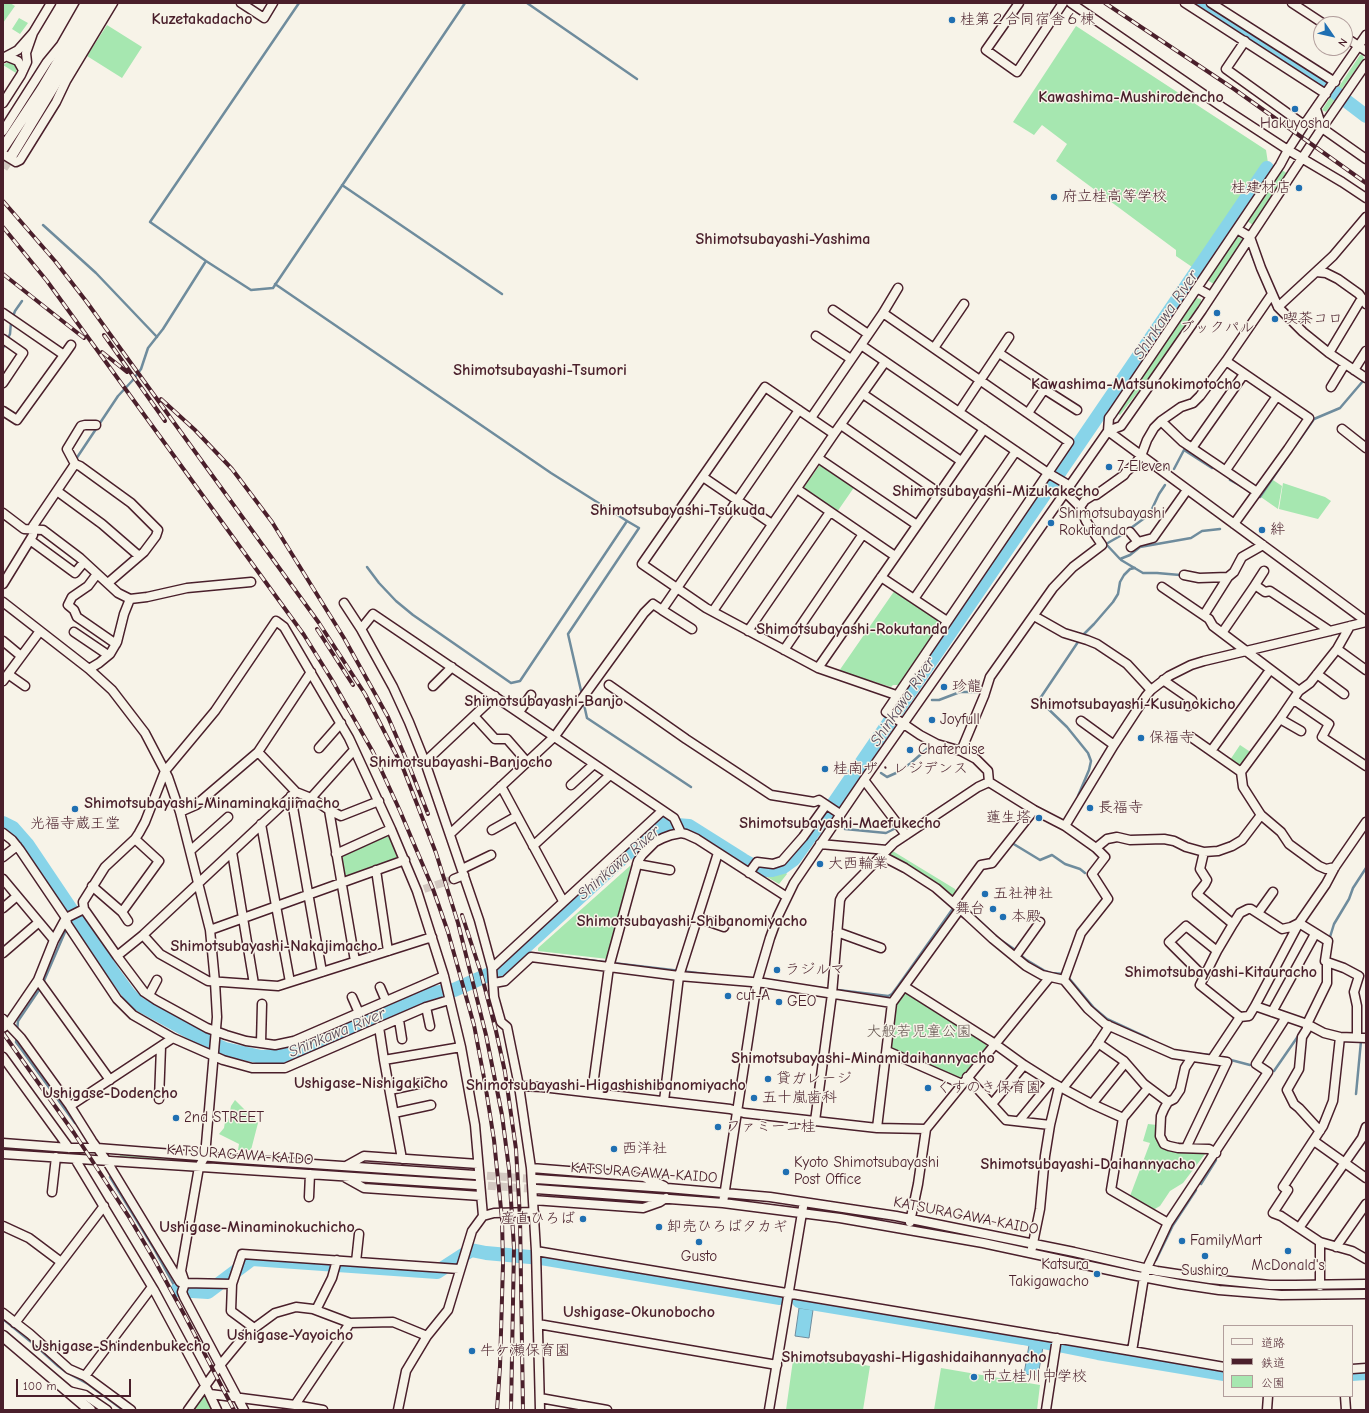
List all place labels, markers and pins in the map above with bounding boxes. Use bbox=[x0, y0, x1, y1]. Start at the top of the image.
place label: 桂第２合同宿舎６棟 bbox=[960, 11, 1095, 29]
marker: 桂第２合同宿舎６棟 bbox=[947, 15, 957, 25]
marker: Hakuyosha bbox=[1290, 104, 1300, 114]
place label: Hakuyosha bbox=[1260, 115, 1330, 133]
place label: 桂建材店 bbox=[1231, 179, 1291, 197]
marker: 桂建材店 bbox=[1294, 183, 1304, 193]
place label: 府立桂高等学校 bbox=[1062, 188, 1167, 206]
marker: 府立桂高等学校 bbox=[1049, 192, 1059, 202]
marker: ブックパル bbox=[1212, 308, 1222, 318]
place label: 喫茶コロ bbox=[1283, 310, 1343, 328]
marker: 喫茶コロ bbox=[1270, 314, 1280, 324]
place label: ブックパル bbox=[1180, 319, 1254, 337]
place label: 7-Eleven bbox=[1117, 458, 1171, 476]
marker: 7-Eleven bbox=[1104, 462, 1114, 472]
place label: Shimotsubayashi Rokutanda bbox=[1059, 505, 1165, 540]
marker: Shimotsubayashi Rokutanda bbox=[1046, 518, 1056, 528]
place label: 絆 bbox=[1270, 521, 1285, 539]
marker: 絆 bbox=[1257, 525, 1267, 535]
place label: 珍龍 bbox=[952, 678, 982, 696]
marker: 珍龍 bbox=[939, 682, 949, 692]
place label: Joyfull bbox=[940, 711, 980, 729]
marker: Joyfull bbox=[927, 715, 937, 725]
place label: 保福寺 bbox=[1149, 729, 1194, 747]
marker: 保福寺 bbox=[1136, 733, 1146, 743]
place label: Chateraise bbox=[918, 741, 985, 759]
marker: Chateraise bbox=[905, 745, 915, 755]
place label: 桂南ザ・レジデンス bbox=[833, 760, 968, 778]
marker: 桂南ザ・レジデンス bbox=[820, 764, 830, 774]
place label: 長福寺 bbox=[1098, 799, 1143, 817]
marker: 長福寺 bbox=[1085, 803, 1095, 813]
marker: 光福寺蔵王堂 bbox=[70, 804, 80, 814]
place label: 蓮生塔 bbox=[986, 809, 1031, 827]
marker: 蓮生塔 bbox=[1034, 813, 1044, 823]
place label: 光福寺蔵王堂 bbox=[30, 815, 120, 833]
place label: 大西輪業 bbox=[828, 855, 888, 873]
marker: 大西輪業 bbox=[815, 859, 825, 869]
place label: 五社神社 bbox=[993, 885, 1053, 903]
marker: 五社神社 bbox=[980, 889, 990, 899]
place label: 舞台 bbox=[955, 900, 985, 918]
marker: 舞台 bbox=[988, 904, 998, 914]
place label: 本殿 bbox=[1011, 908, 1041, 926]
marker: 本殿 bbox=[998, 912, 1008, 922]
place label: ラジルマ bbox=[785, 961, 845, 979]
marker: ラジルマ bbox=[772, 965, 782, 975]
place label: cut-A bbox=[736, 987, 770, 1005]
marker: cut-A bbox=[723, 991, 733, 1001]
place label: GEO bbox=[787, 993, 816, 1011]
marker: GEO bbox=[774, 997, 784, 1007]
place label: 貸ガレージ bbox=[776, 1070, 852, 1088]
marker: 貸ガレージ bbox=[763, 1074, 773, 1084]
place label: くすのき保育園 bbox=[936, 1079, 1041, 1097]
marker: くすのき保育園 bbox=[923, 1083, 933, 1093]
place label: 五十嵐歯科 bbox=[762, 1089, 837, 1107]
marker: 五十嵐歯科 bbox=[749, 1093, 759, 1103]
place label: 2nd STREET bbox=[184, 1109, 264, 1127]
marker: 2nd STREET bbox=[171, 1113, 181, 1123]
place label: ファミーユ桂 bbox=[726, 1118, 816, 1136]
marker: ファミーユ桂 bbox=[713, 1122, 723, 1132]
place label: 西洋社 bbox=[622, 1140, 667, 1158]
marker: 西洋社 bbox=[609, 1144, 619, 1154]
place label: Kyoto Shimotsubayashi Post Office bbox=[794, 1154, 939, 1189]
marker: Kyoto Shimotsubayashi Post Office bbox=[781, 1167, 791, 1177]
place label: 産直ひろば bbox=[500, 1210, 575, 1228]
marker: 産直ひろば bbox=[578, 1214, 588, 1224]
place label: 卸売ひろばタカギ bbox=[667, 1218, 787, 1236]
marker: 卸売ひろばタカギ bbox=[654, 1222, 664, 1232]
place label: FamilyMart bbox=[1190, 1232, 1262, 1250]
marker: FamilyMart bbox=[1177, 1236, 1187, 1246]
marker: Gusto bbox=[694, 1237, 704, 1247]
marker: McDonald's bbox=[1283, 1246, 1293, 1256]
place label: Gusto bbox=[681, 1248, 717, 1266]
marker: Sushiro bbox=[1200, 1251, 1210, 1261]
place label: Katsura Takigawacho bbox=[1009, 1256, 1089, 1291]
place label: McDonald's bbox=[1251, 1257, 1325, 1275]
place label: Sushiro bbox=[1181, 1262, 1229, 1280]
marker: Katsura Takigawacho bbox=[1092, 1269, 1102, 1279]
place label: 牛ケ瀬保育園 bbox=[480, 1342, 570, 1360]
marker: 牛ケ瀬保育園 bbox=[467, 1346, 477, 1356]
place label: 市立桂川中学校 bbox=[982, 1368, 1087, 1386]
marker: 市立桂川中学校 bbox=[969, 1372, 979, 1382]

